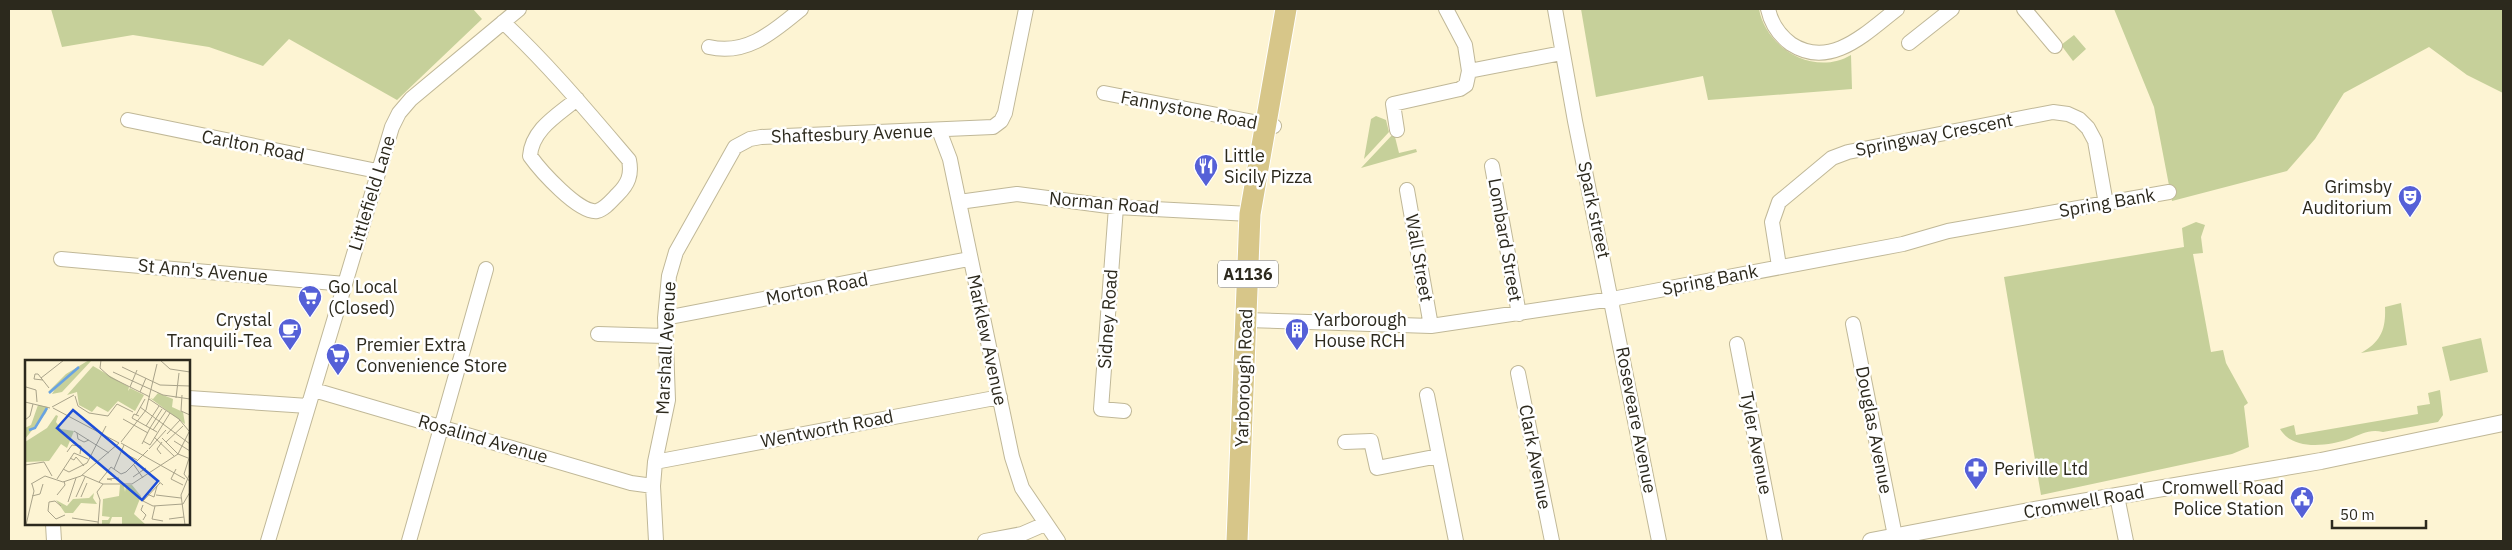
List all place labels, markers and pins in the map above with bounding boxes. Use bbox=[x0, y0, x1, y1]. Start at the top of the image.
place label: Little Sicily Pizza bbox=[1224, 144, 1313, 188]
restaurant icon: Little Sicily Pizza bbox=[1193, 153, 1219, 187]
place label: Grimsby Auditorium bbox=[2302, 175, 2392, 219]
theatre icon: Grimsby Auditorium bbox=[2397, 184, 2423, 218]
place label: Go Local (Closed) bbox=[328, 275, 397, 319]
supermarket icon: Go Local (Closed) bbox=[297, 284, 323, 318]
place label: Crystal Tranquili-Tea bbox=[167, 308, 272, 352]
place label: Yarborough House RCH bbox=[1314, 308, 1407, 352]
cafe icon: Crystal Tranquili-Tea bbox=[277, 317, 303, 351]
building icon: Yarborough House RCH bbox=[1284, 317, 1310, 351]
place label: Premier Extra Convenience Store bbox=[356, 333, 507, 377]
supermarket icon: Premier Extra Convenience Store bbox=[325, 342, 351, 376]
pharmacy icon: Periville Ltd bbox=[1963, 456, 1989, 490]
place label: Periville Ltd bbox=[1994, 457, 2088, 480]
place label: Cromwell Road Police Station bbox=[2162, 476, 2284, 520]
public building icon: Cromwell Road Police Station bbox=[2289, 485, 2315, 519]

